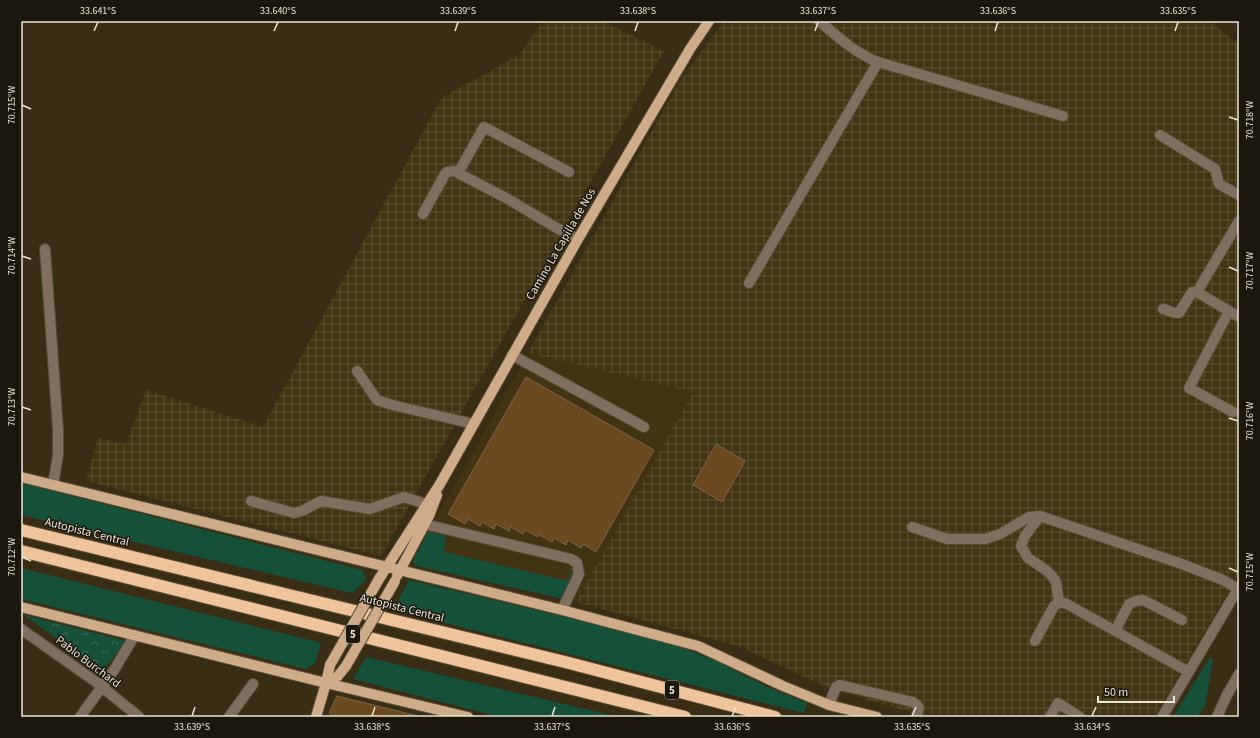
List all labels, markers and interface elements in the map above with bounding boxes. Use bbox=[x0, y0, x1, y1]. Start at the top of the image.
text: 33.641°S bbox=[80, 4, 116, 18]
text: 33.640°S bbox=[260, 4, 296, 18]
text: 33.639°S bbox=[440, 4, 476, 18]
text: 33.638°S bbox=[620, 4, 656, 18]
text: 33.637°S bbox=[800, 4, 836, 18]
text: 33.636°S bbox=[980, 4, 1016, 18]
text: 33.635°S bbox=[1160, 4, 1196, 18]
text: 70.715°W bbox=[5, 86, 19, 124]
text: 70.718°W bbox=[1243, 101, 1257, 139]
street label: Camino La Capilla de Nos bbox=[522, 185, 600, 303]
text: 70.714°W bbox=[5, 237, 19, 275]
text: 70.717°W bbox=[1243, 252, 1257, 290]
text: 70.713°W bbox=[5, 388, 19, 426]
text: 70.716°W bbox=[1243, 402, 1257, 440]
street label: Autopista Central bbox=[43, 513, 131, 551]
text: 70.712°W bbox=[5, 538, 19, 576]
text: 70.715°W bbox=[1243, 553, 1257, 591]
street label: Autopista Central bbox=[358, 589, 446, 627]
road number: 5 bbox=[346, 625, 360, 643]
street label: Pablo Burchard bbox=[52, 632, 124, 692]
scale bar bbox=[1098, 678, 1174, 704]
road number: 5 bbox=[665, 681, 679, 699]
text: 50 m bbox=[1104, 684, 1128, 701]
text: 33.639°S bbox=[174, 720, 210, 734]
text: 33.638°S bbox=[354, 720, 390, 734]
text: 33.637°S bbox=[534, 720, 570, 734]
text: 33.636°S bbox=[714, 720, 750, 734]
text: 33.635°S bbox=[894, 720, 930, 734]
text: 33.634°S bbox=[1074, 720, 1110, 734]

